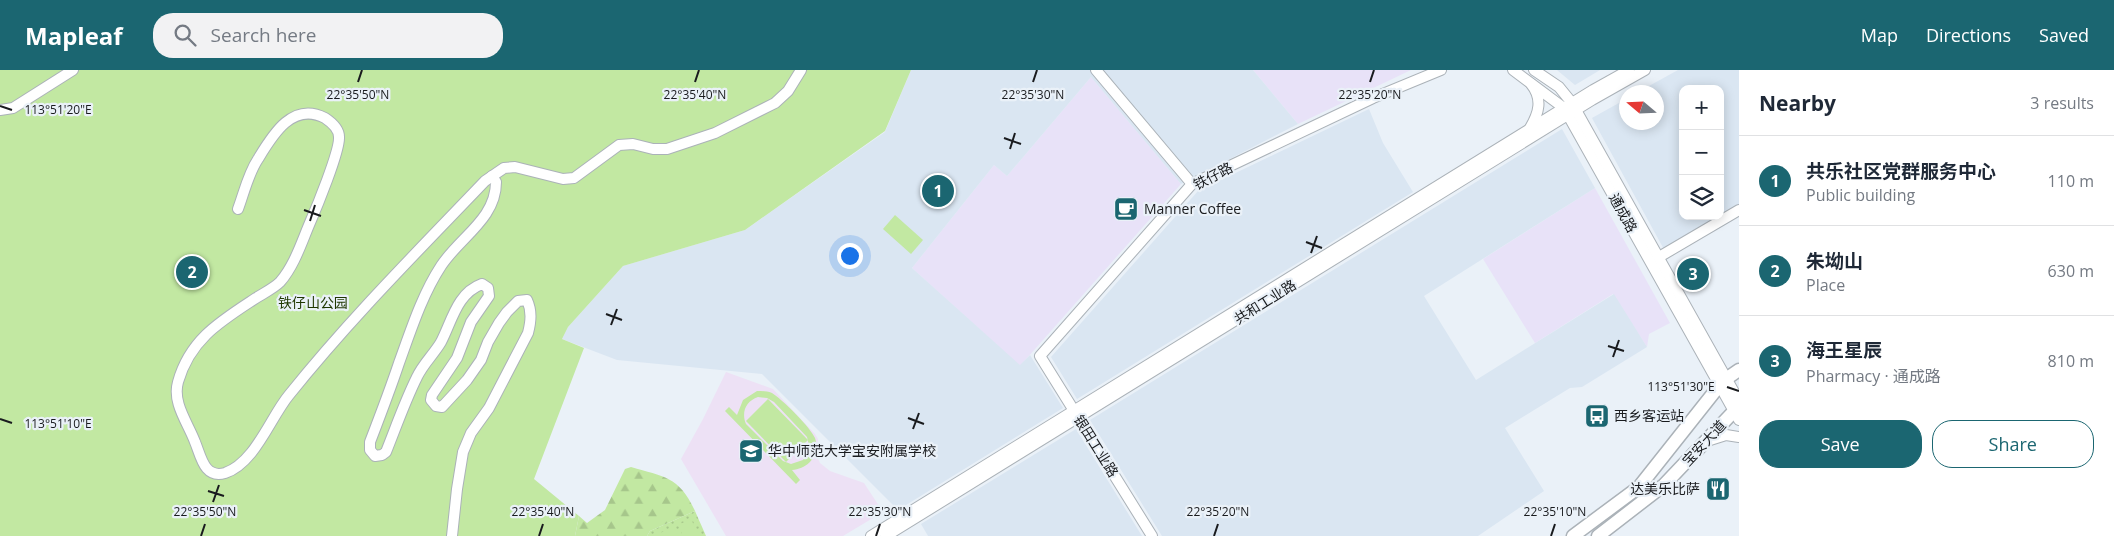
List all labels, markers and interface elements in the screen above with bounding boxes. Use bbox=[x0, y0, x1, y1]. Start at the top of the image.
search box bbox=[153, 13, 503, 58]
text: Mapleaf bbox=[25, 19, 123, 52]
icon: search bbox=[171, 21, 199, 49]
text: Search here bbox=[211, 22, 316, 48]
text: Map bbox=[1861, 23, 1898, 47]
text: Directions bbox=[1926, 23, 2011, 47]
text: Saved bbox=[2039, 23, 2089, 47]
north arrow bbox=[1619, 85, 1664, 130]
map controls bbox=[1679, 85, 1724, 220]
button: + bbox=[1679, 85, 1724, 130]
text: 22°35'50"N bbox=[327, 86, 389, 103]
text: 22°35'40"N bbox=[664, 86, 726, 103]
text: 22°35'30"N bbox=[1002, 86, 1064, 103]
text: 22°35'20"N bbox=[1339, 86, 1401, 103]
text: Nearby bbox=[1759, 89, 1836, 117]
text: 3 results bbox=[2030, 92, 2094, 114]
text: 113°51'20"E bbox=[24, 101, 92, 118]
button: − bbox=[1679, 130, 1724, 175]
street label: 铁仔路 bbox=[1190, 157, 1236, 194]
text: 共乐社区党群服务中心 bbox=[1806, 158, 1996, 184]
text: 1 bbox=[1770, 170, 1780, 192]
text: 110 m bbox=[2048, 170, 2094, 192]
pin: 1 bbox=[922, 172, 954, 210]
button: layers bbox=[1679, 175, 1724, 220]
text: Public building bbox=[1806, 184, 1915, 206]
street label: 通成路 bbox=[1605, 190, 1642, 236]
cafe icon: Manner Coffee bbox=[1113, 196, 1139, 222]
place label: Manner Coffee bbox=[1144, 199, 1241, 218]
your location bbox=[837, 243, 863, 269]
text: 朱坳山 bbox=[1806, 248, 1863, 274]
pin: 2 bbox=[176, 253, 208, 291]
pin: 3 bbox=[1677, 255, 1709, 293]
text: 2 bbox=[1770, 260, 1780, 282]
text: 630 m bbox=[2048, 260, 2094, 282]
text: Place bbox=[1806, 274, 1845, 296]
street label: 共和工业路 bbox=[1230, 275, 1299, 328]
park label: 铁仔山公园 bbox=[278, 293, 348, 312]
text: 海王星辰 bbox=[1806, 337, 1882, 363]
text: 3 bbox=[1770, 350, 1780, 372]
text: 810 m bbox=[2048, 350, 2094, 372]
text: Pharmacy · 通成路 bbox=[1806, 365, 1941, 387]
text: 113°51'30"E bbox=[1647, 378, 1715, 395]
bus stop icon: 西乡客运站 bbox=[1584, 403, 1610, 429]
place label: 西乡客运站 bbox=[1614, 406, 1684, 425]
street label: 银田工业路 bbox=[1070, 411, 1123, 480]
text: 113°51'10"E bbox=[24, 415, 92, 432]
street label: 宝安大道 bbox=[1678, 416, 1730, 470]
button: Save bbox=[1759, 420, 1922, 468]
button: Share bbox=[1932, 420, 2094, 468]
school or university icon: 华中师范大学宝安附属学校 bbox=[738, 438, 764, 464]
place label: 华中师范大学宝安附属学校 bbox=[768, 441, 936, 460]
restaurant icon: 达美乐比萨 bbox=[1705, 476, 1731, 502]
place label: 达美乐比萨 bbox=[1630, 479, 1700, 498]
text: 22°35'50"N bbox=[174, 503, 236, 520]
text: 22°35'40"N bbox=[512, 503, 574, 520]
text: 22°35'30"N bbox=[849, 503, 911, 520]
text: 22°35'20"N bbox=[1187, 503, 1249, 520]
text: 22°35'10"N bbox=[1524, 503, 1586, 520]

